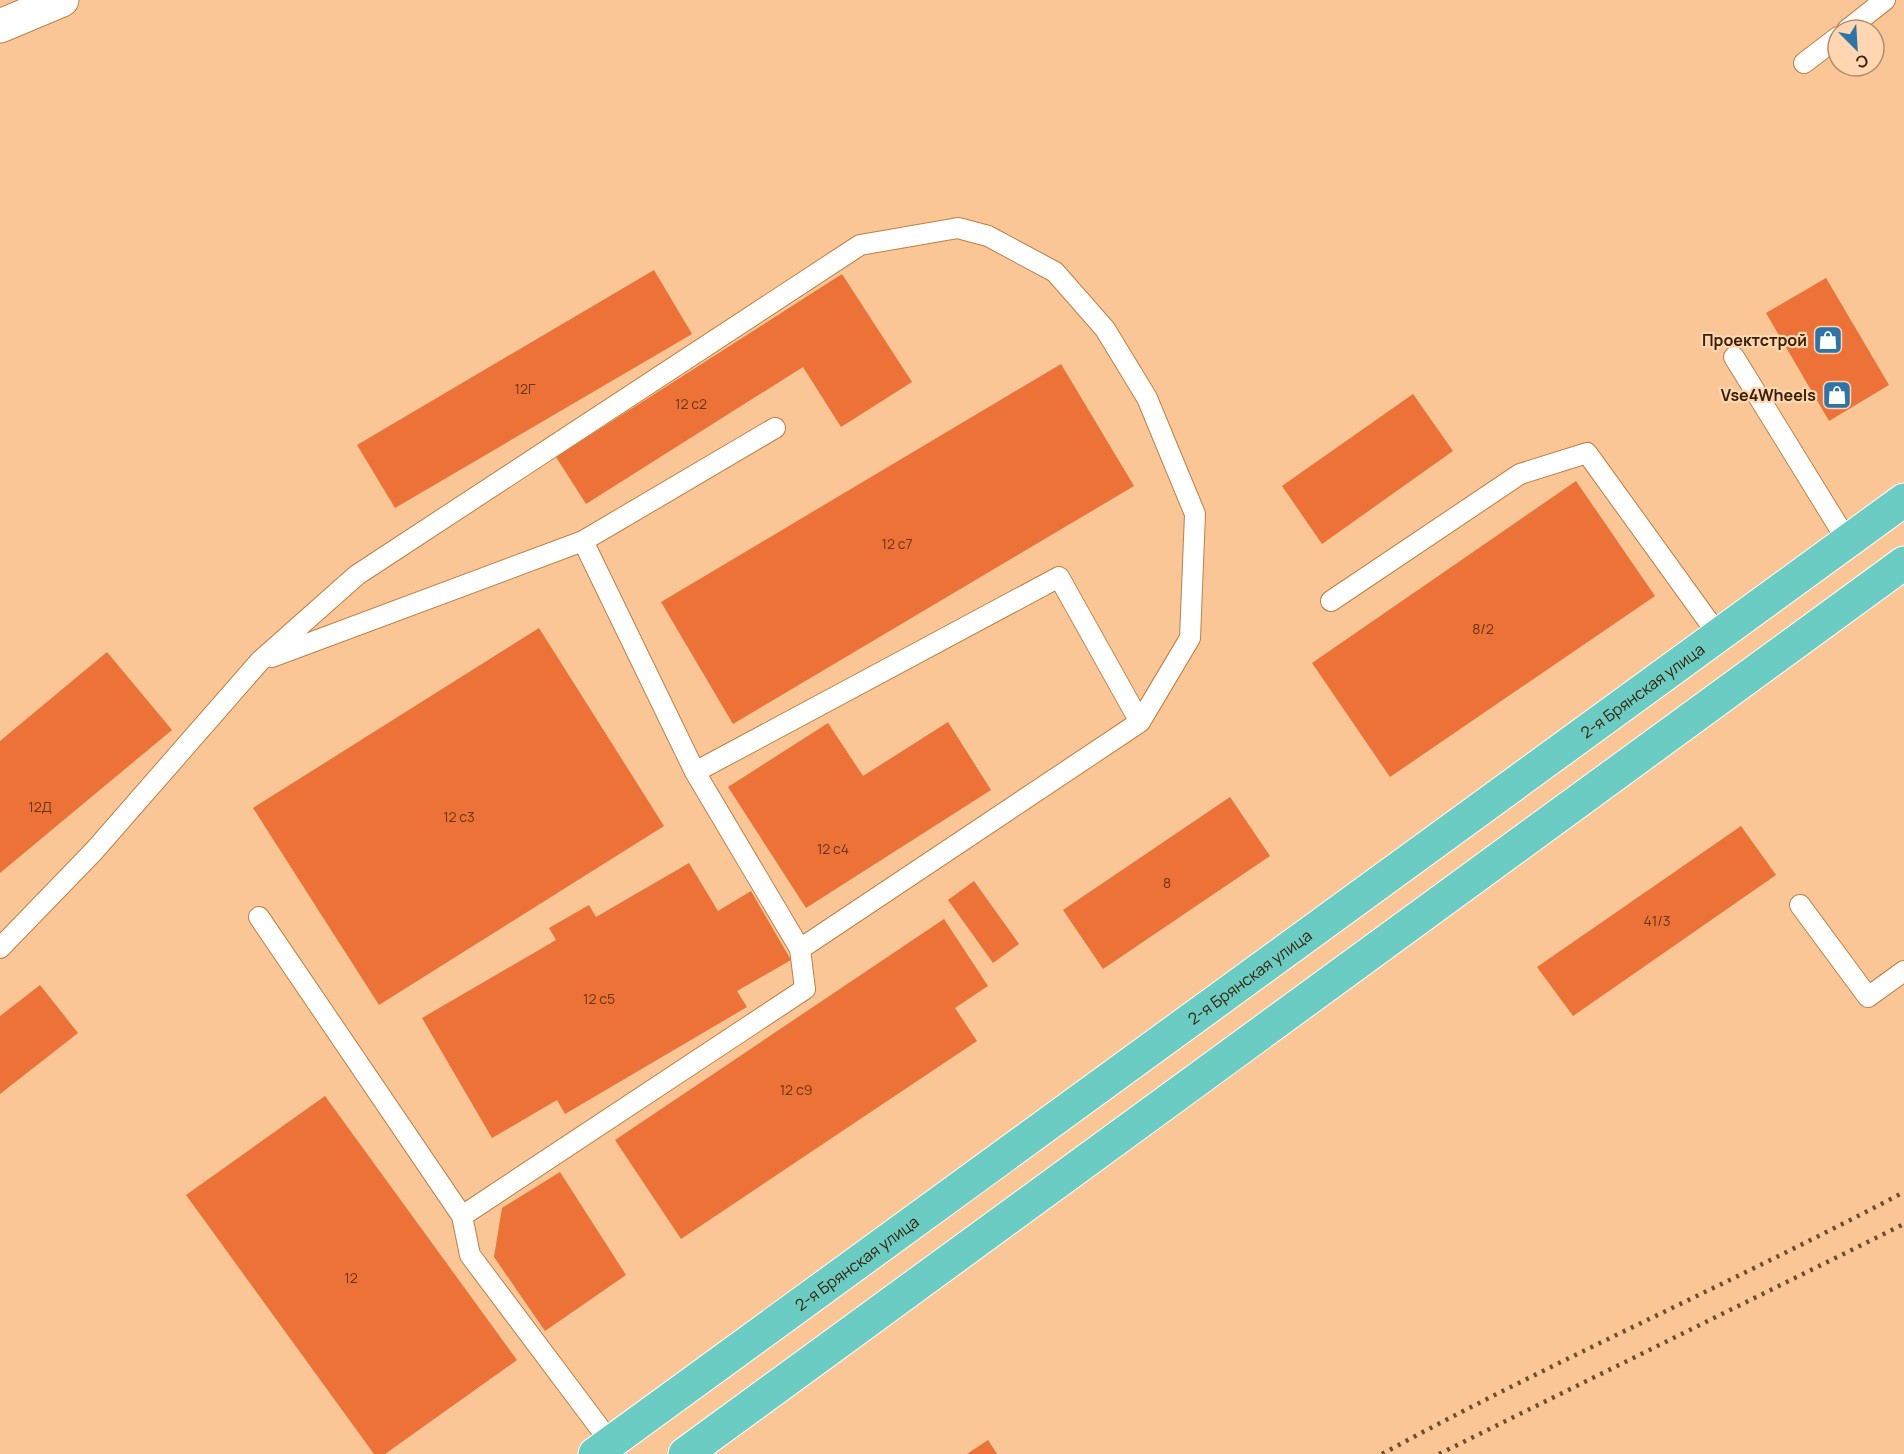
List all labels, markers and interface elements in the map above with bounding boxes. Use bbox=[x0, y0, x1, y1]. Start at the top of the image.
north arrow bbox=[1826, 18, 1886, 78]
text: С bbox=[1852, 49, 1872, 74]
shop icon: Проектстрой bbox=[1812, 324, 1844, 356]
place label: Проектстрой bbox=[1702, 329, 1807, 351]
house number: 12Г bbox=[515, 379, 536, 398]
shop icon: Vse4Wheels bbox=[1821, 379, 1853, 411]
place label: Vse4Wheels bbox=[1721, 384, 1816, 406]
house number: 12 с2 bbox=[675, 394, 707, 413]
house number: 12 с7 bbox=[881, 534, 913, 553]
house number: 8/2 bbox=[1472, 619, 1494, 638]
street label: 2-я Брянская улица bbox=[1576, 638, 1709, 743]
house number: 12Д bbox=[28, 797, 52, 816]
house number: 12 с3 bbox=[443, 807, 475, 826]
house number: 12 с4 bbox=[817, 839, 849, 858]
house number: 8 bbox=[1163, 873, 1171, 892]
house number: 41/3 bbox=[1644, 911, 1670, 930]
street label: 2-я Брянская улица bbox=[1183, 924, 1316, 1030]
house number: 12 с5 bbox=[583, 989, 615, 1008]
house number: 12 с9 bbox=[780, 1080, 812, 1099]
street label: 2-я Брянская улица bbox=[790, 1211, 923, 1316]
house number: 12 bbox=[344, 1268, 358, 1287]

